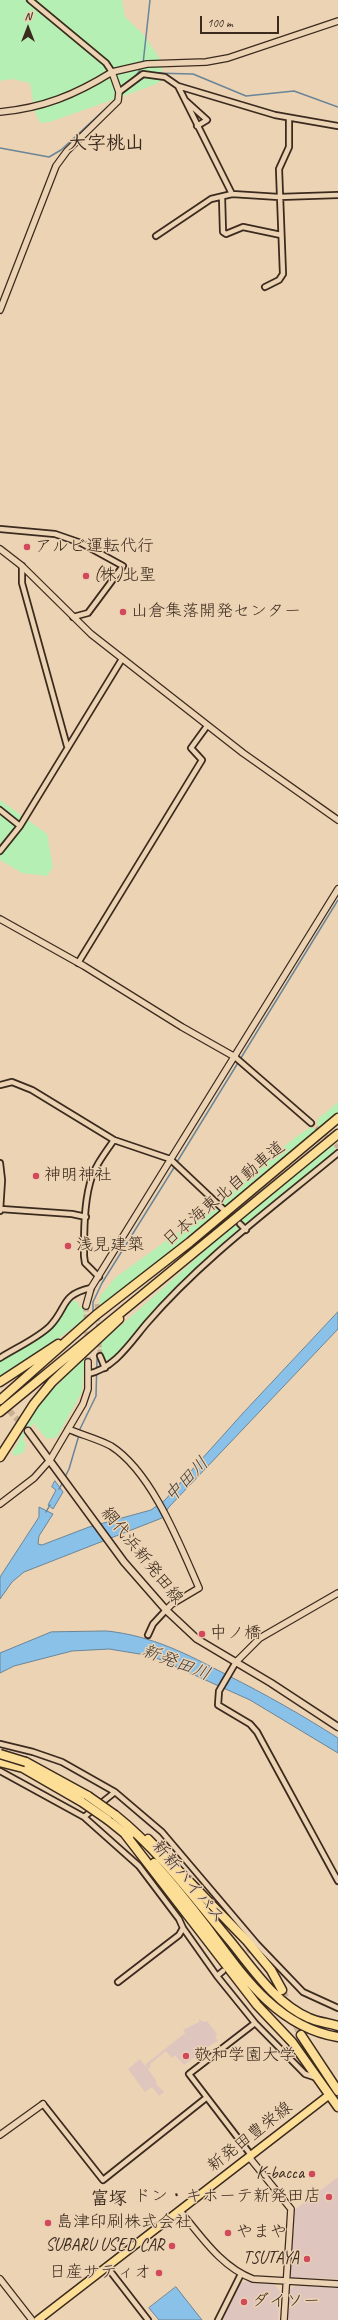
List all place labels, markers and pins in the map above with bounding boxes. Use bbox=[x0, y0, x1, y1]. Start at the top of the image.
place label: アルビ運転代行 bbox=[35, 537, 154, 557]
marker: アルビ運転代行 bbox=[22, 542, 32, 552]
place label: (株)北聖 bbox=[94, 566, 156, 586]
marker: (株)北聖 bbox=[81, 571, 91, 581]
place label: 山倉集落開発センター bbox=[131, 602, 301, 622]
marker: 山倉集落開発センター bbox=[118, 607, 128, 617]
place label: 神明神社 bbox=[44, 1166, 112, 1186]
marker: 神明神社 bbox=[31, 1171, 41, 1181]
place label: 浅見建築 bbox=[76, 1236, 144, 1256]
marker: 浅見建築 bbox=[63, 1241, 73, 1251]
place label: 中ノ橋 bbox=[210, 1624, 261, 1644]
marker: 中ノ橋 bbox=[197, 1629, 207, 1639]
place label: 敬和学園大学 bbox=[194, 2046, 296, 2066]
marker: 敬和学園大学 bbox=[181, 2051, 191, 2061]
place label: K-bacca bbox=[256, 2164, 304, 2184]
marker: K-bacca bbox=[307, 2169, 317, 2179]
place label: ドン・キホーテ新発田店 bbox=[134, 2187, 321, 2207]
marker: ドン・キホーテ新発田店 bbox=[324, 2192, 334, 2202]
place label: 島津印刷株式会社 bbox=[56, 2213, 192, 2233]
marker: 島津印刷株式会社 bbox=[43, 2218, 53, 2228]
place label: やまや bbox=[236, 2223, 287, 2243]
marker: やまや bbox=[223, 2228, 233, 2238]
place label: SUBARU USED CAR bbox=[45, 2236, 164, 2256]
marker: SUBARU USED CAR bbox=[167, 2241, 177, 2251]
place label: TSUTAYA bbox=[243, 2249, 299, 2269]
marker: TSUTAYA bbox=[302, 2254, 312, 2264]
place label: 日産サティオ bbox=[49, 2263, 151, 2283]
marker: 日産サティオ bbox=[154, 2268, 164, 2278]
place label: ダイソー bbox=[252, 2292, 320, 2312]
marker: ダイソー bbox=[239, 2297, 249, 2307]

